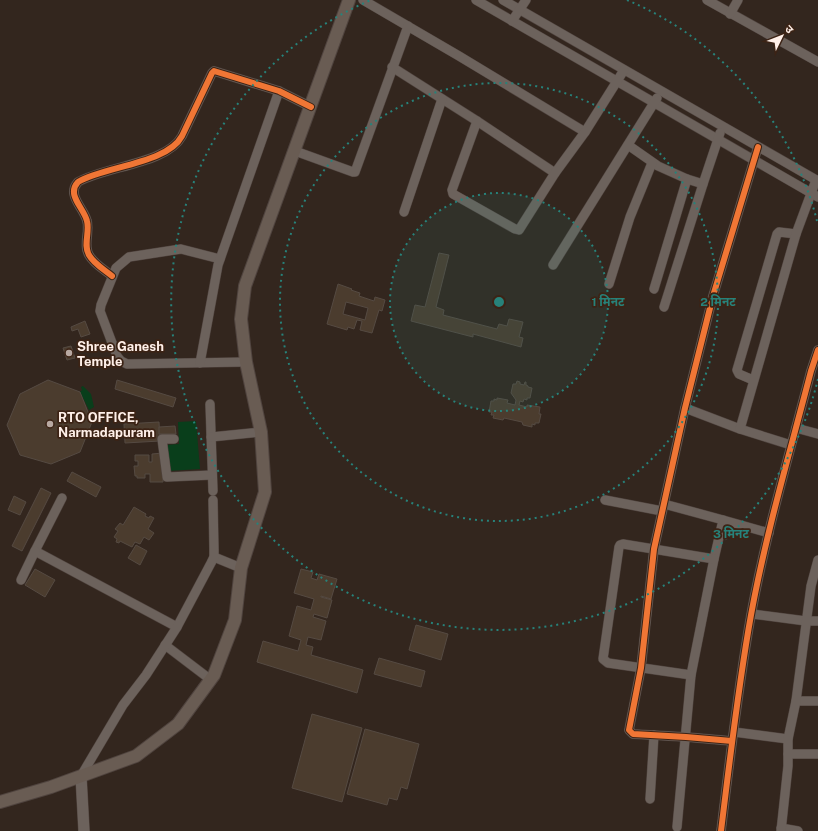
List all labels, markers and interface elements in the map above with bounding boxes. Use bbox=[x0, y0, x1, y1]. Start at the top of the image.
north arrow bbox=[762, 16, 802, 56]
text: उ bbox=[783, 23, 796, 36]
text: 1 मिनट bbox=[591, 294, 625, 309]
text: 2 मिनट bbox=[700, 294, 736, 309]
centre of rings bbox=[492, 295, 506, 309]
place label: Shree Ganesh Temple bbox=[77, 339, 164, 369]
marker: Shree Ganesh Temple bbox=[64, 348, 74, 358]
place label: RTO OFFICE, Narmadapuram bbox=[58, 410, 155, 440]
marker: RTO OFFICE, Narmadapuram bbox=[45, 419, 55, 429]
text: 3 मिनट bbox=[713, 526, 749, 541]

